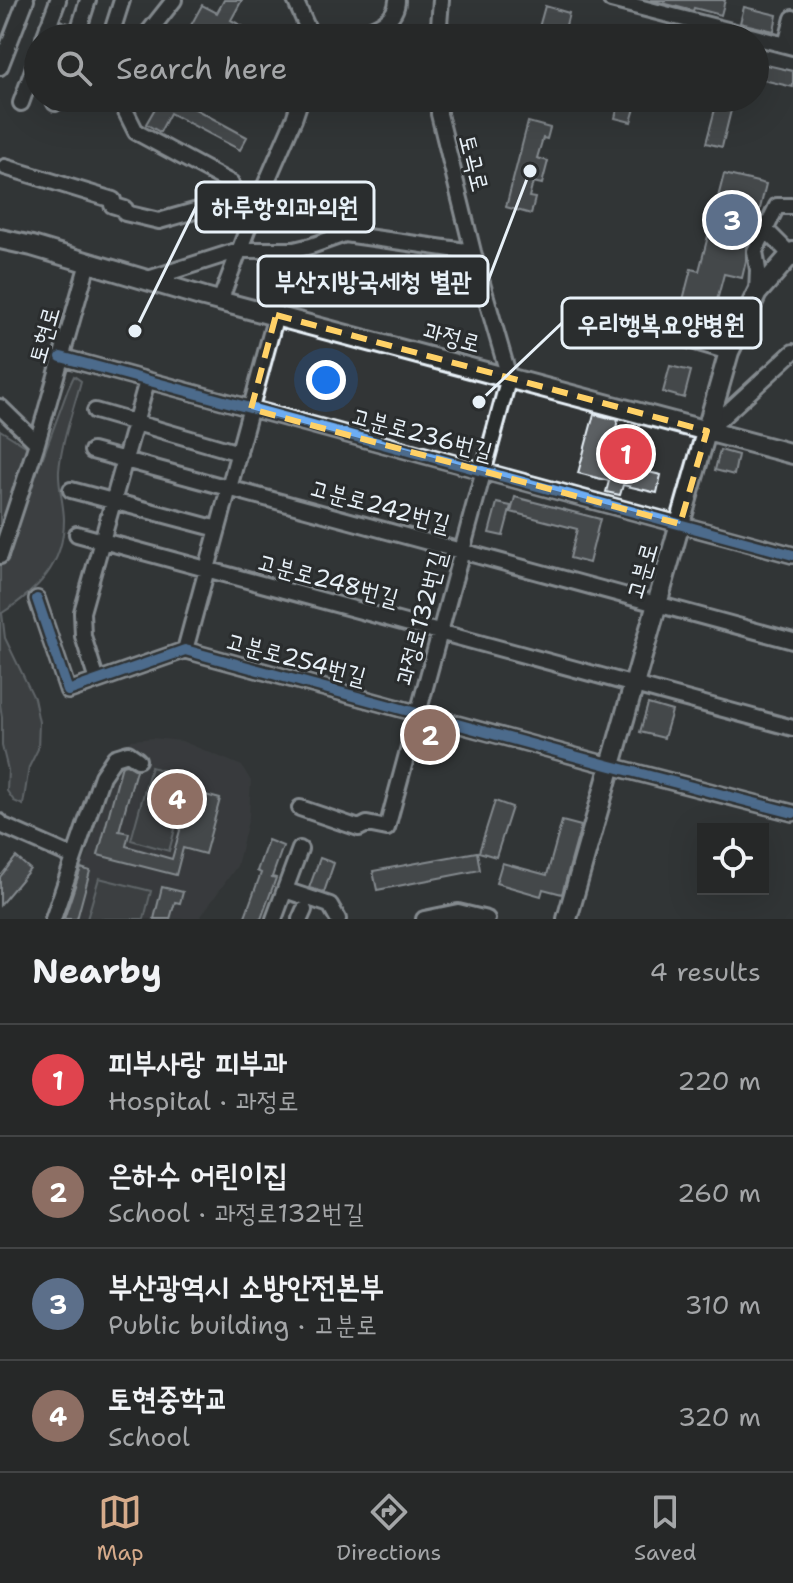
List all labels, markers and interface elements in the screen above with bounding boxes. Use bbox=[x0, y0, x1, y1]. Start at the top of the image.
search box bbox=[24, 24, 769, 112]
icon: search bbox=[52, 46, 96, 90]
text: Search here bbox=[116, 48, 287, 89]
street label: 토곡로 bbox=[451, 131, 497, 195]
callout: 하루항외과의원 bbox=[196, 182, 374, 232]
text: 하루항외과의원 bbox=[212, 189, 358, 224]
pin: 3 bbox=[706, 190, 758, 250]
callout: 부산지방국세청 별관 bbox=[258, 256, 488, 306]
text: 부산지방국세청 별관 bbox=[274, 263, 472, 298]
callout: 우리행복요양병원 bbox=[562, 298, 761, 348]
street label: 토현로 bbox=[21, 303, 67, 367]
text: 우리행복요양병원 bbox=[577, 306, 745, 341]
street label: 과정로 bbox=[420, 314, 484, 360]
your location bbox=[306, 360, 346, 400]
street label: 고분로236번길 bbox=[348, 400, 496, 468]
pin: 1 bbox=[600, 424, 652, 484]
street label: 고분로242번길 bbox=[306, 472, 454, 540]
street label: 고분로 bbox=[619, 539, 665, 603]
street label: 고분로248번길 bbox=[254, 546, 402, 614]
street label: 과정로132번길 bbox=[388, 547, 454, 689]
street label: 고분로254번길 bbox=[222, 625, 370, 693]
pin: 2 bbox=[404, 705, 456, 765]
pin: 4 bbox=[151, 769, 203, 829]
map controls bbox=[697, 823, 769, 895]
button: locate bbox=[697, 823, 769, 895]
text: Nearby bbox=[32, 948, 162, 994]
text: 4 results bbox=[649, 954, 761, 989]
text: 피부사랑 피부과 bbox=[108, 1042, 287, 1083]
text: 1 bbox=[52, 1063, 64, 1098]
text: 220 m bbox=[677, 1063, 761, 1098]
text: Hospital · 과정로 bbox=[108, 1083, 299, 1118]
text: 은하수 어린이집 bbox=[108, 1154, 287, 1195]
text: 2 bbox=[49, 1175, 67, 1210]
text: 260 m bbox=[677, 1175, 761, 1210]
text: School · 과정로132번길 bbox=[108, 1195, 364, 1230]
text: 부산광역시 소방안전본부 bbox=[108, 1266, 384, 1307]
text: 3 bbox=[49, 1287, 67, 1322]
text: 310 m bbox=[685, 1287, 761, 1322]
text: Public building · 고분로 bbox=[108, 1307, 377, 1342]
text: 토현중학교 bbox=[108, 1378, 229, 1419]
text: 4 bbox=[49, 1399, 67, 1434]
text: 320 m bbox=[678, 1399, 761, 1434]
text: School bbox=[108, 1419, 190, 1454]
tab: Map bbox=[96, 1490, 144, 1567]
tab: Directions bbox=[336, 1490, 441, 1567]
tab: Saved bbox=[634, 1490, 697, 1567]

